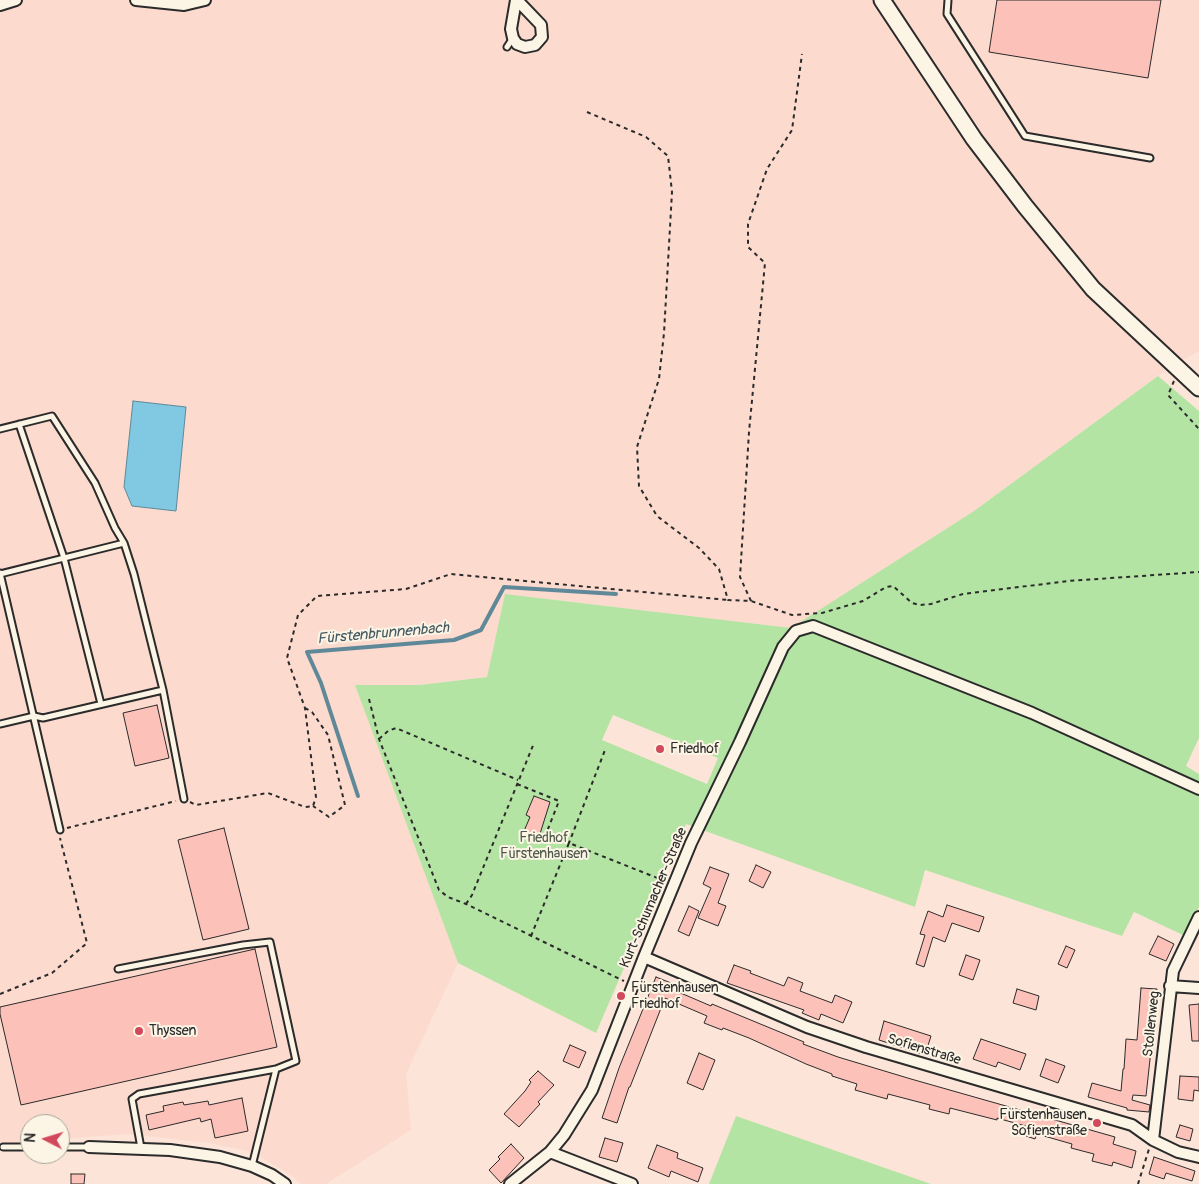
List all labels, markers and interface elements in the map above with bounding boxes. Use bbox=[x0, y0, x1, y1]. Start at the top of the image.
water label: Fürstenbrunnenbach bbox=[316, 619, 450, 649]
place label: Friedhof bbox=[670, 741, 719, 757]
marker: Friedhof bbox=[654, 743, 666, 755]
street label: Kurt-Schumacher-Straße bbox=[617, 825, 691, 971]
park label: Friedhof Fürstenhausen bbox=[500, 830, 588, 862]
place label: Fürstenhausen Friedhof bbox=[631, 980, 719, 1012]
marker: Fürstenhausen Friedhof bbox=[615, 990, 627, 1002]
street label: Stollenweg bbox=[1140, 990, 1164, 1058]
place label: Thyssen bbox=[149, 1023, 196, 1039]
marker: Thyssen bbox=[133, 1025, 145, 1037]
street label: Sofienstraße bbox=[885, 1031, 963, 1069]
place label: Fürstenhausen Sofienstraße bbox=[999, 1107, 1087, 1140]
north arrow bbox=[20, 1114, 70, 1164]
marker: Fürstenhausen Sofienstraße bbox=[1091, 1117, 1103, 1129]
text: N bbox=[22, 1132, 39, 1143]

